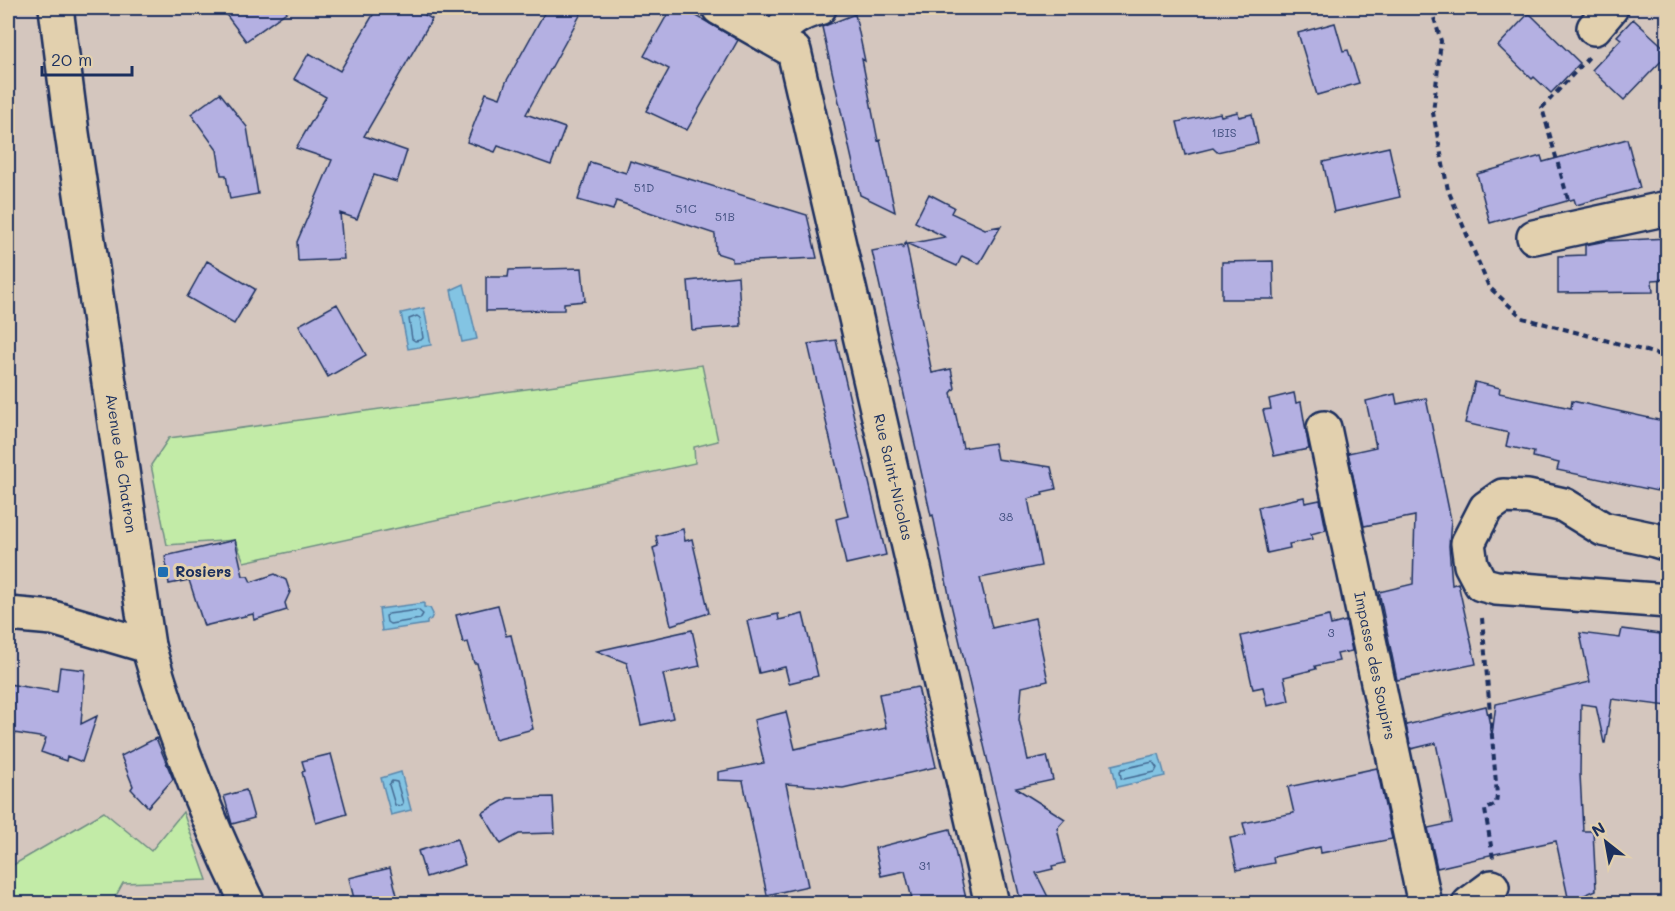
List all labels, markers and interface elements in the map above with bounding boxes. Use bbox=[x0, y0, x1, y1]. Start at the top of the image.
scale bar bbox=[42, 39, 132, 77]
text: 20 m bbox=[51, 47, 92, 71]
house number: 1BIS bbox=[1212, 124, 1237, 140]
house number: 51D bbox=[634, 179, 654, 195]
house number: 51C bbox=[676, 200, 697, 216]
house number: 51B bbox=[715, 208, 735, 224]
street label: Avenue de Chatron bbox=[102, 392, 142, 534]
street label: Rue Saint-Nicolas bbox=[870, 412, 918, 542]
house number: 38 bbox=[999, 508, 1013, 524]
place label: Rosiers bbox=[175, 561, 231, 581]
marker: Rosiers bbox=[156, 565, 170, 579]
street label: Impasse des Soupirs bbox=[1350, 590, 1401, 741]
house number: 3 bbox=[1327, 624, 1335, 640]
north arrow bbox=[1576, 812, 1636, 872]
text: N bbox=[1587, 817, 1609, 841]
house number: 31 bbox=[919, 857, 931, 873]

